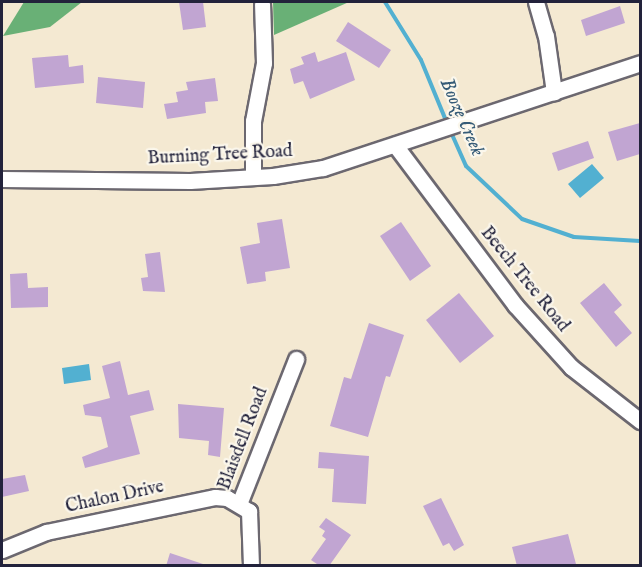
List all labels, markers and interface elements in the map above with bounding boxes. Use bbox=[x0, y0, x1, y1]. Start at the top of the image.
water label: Booze Creek bbox=[434, 74, 490, 160]
street label: Burning Tree Road bbox=[147, 141, 293, 171]
street label: Beech Tree Road bbox=[475, 223, 573, 337]
street label: Blaisdell Road bbox=[215, 385, 273, 493]
street label: Chalon Drive bbox=[64, 477, 166, 519]

